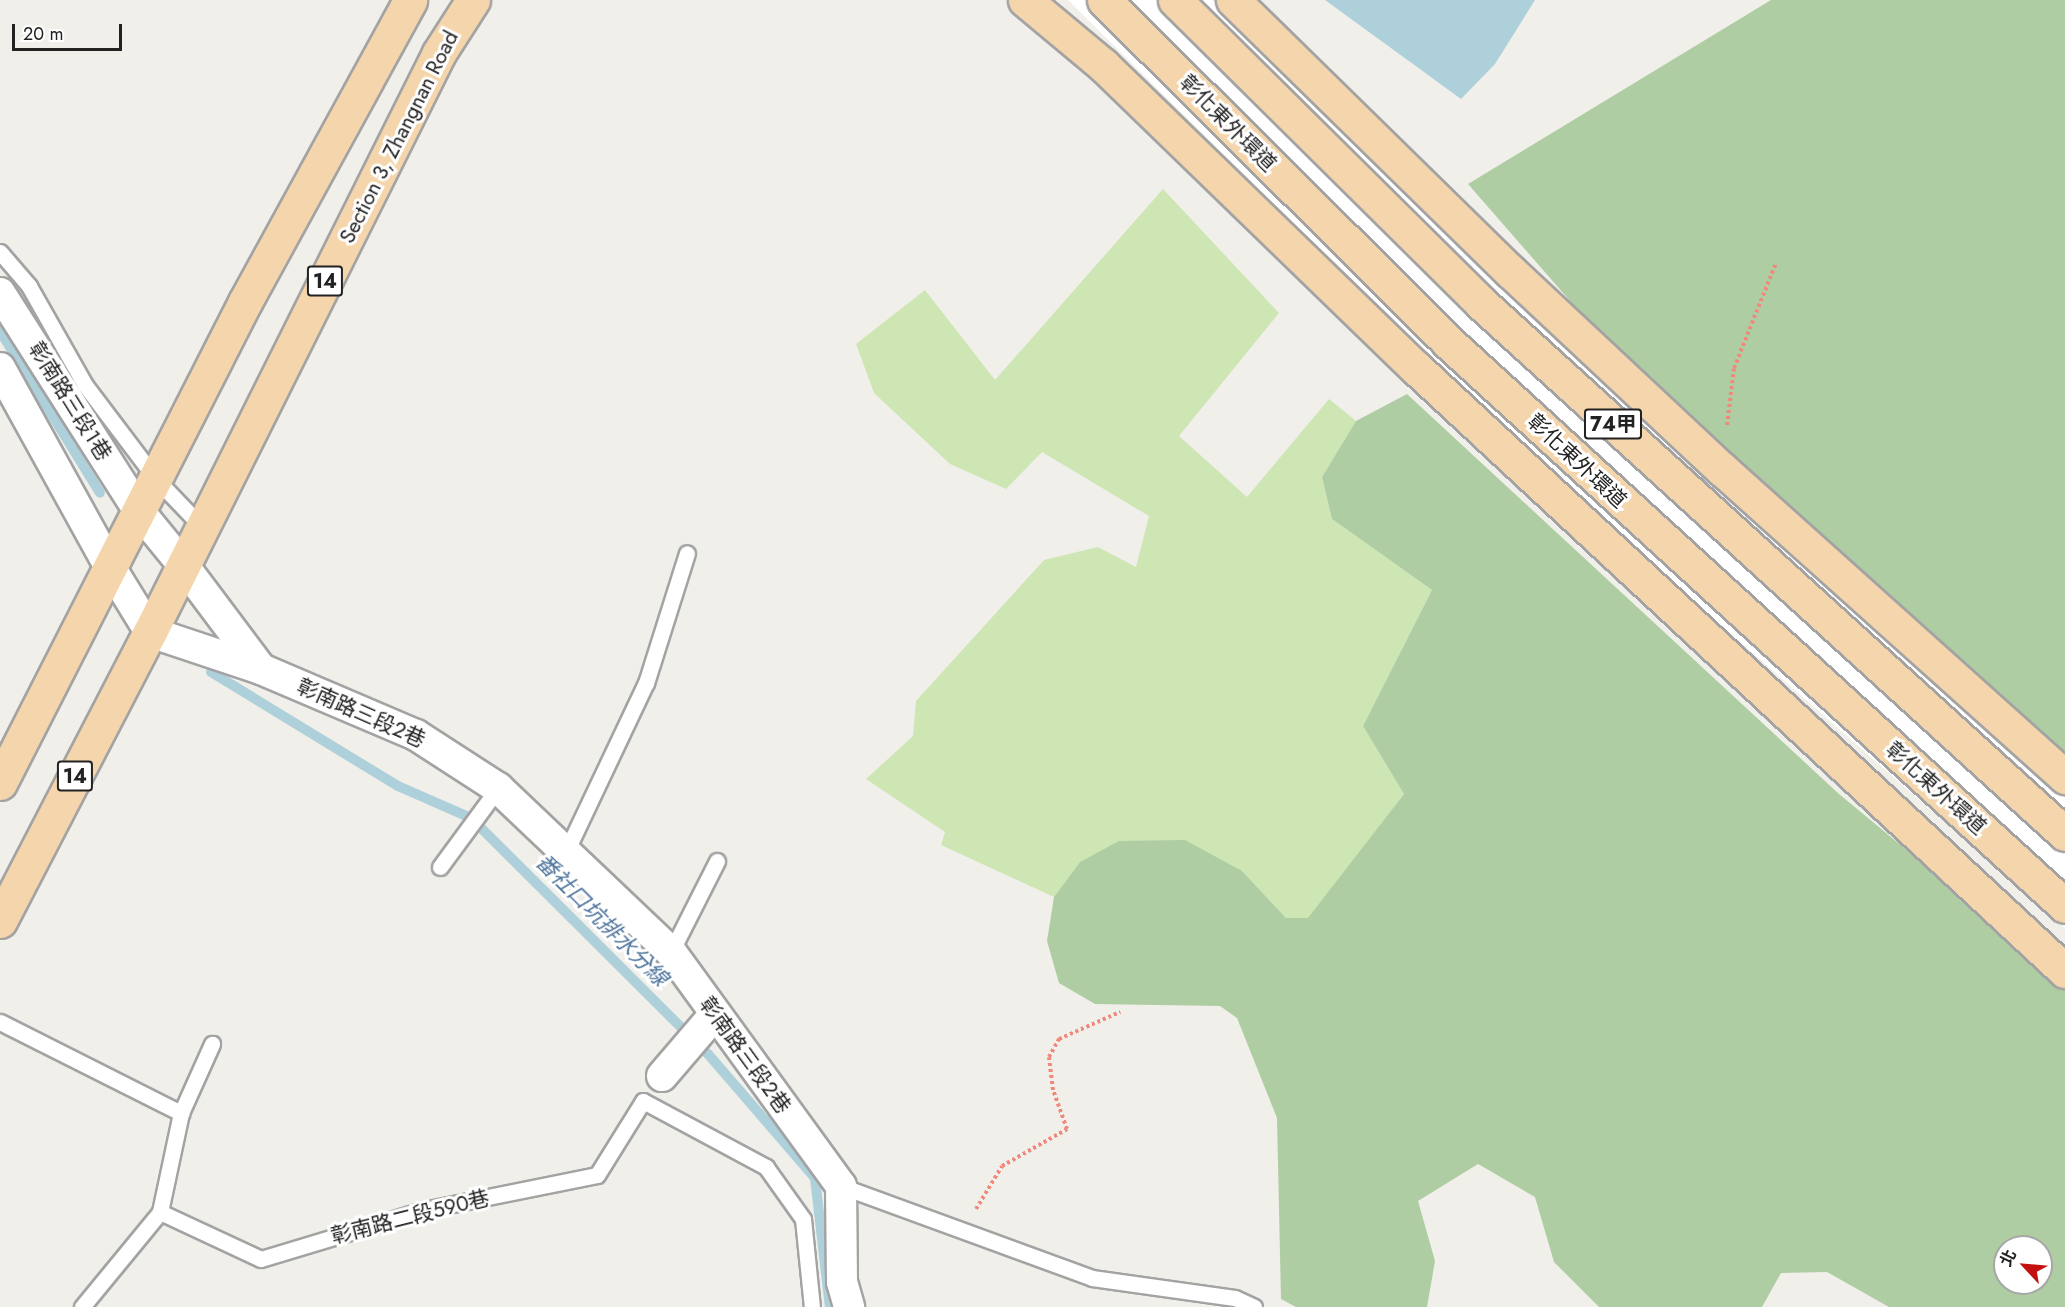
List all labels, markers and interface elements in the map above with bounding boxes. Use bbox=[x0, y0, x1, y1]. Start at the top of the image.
scale bar bbox=[15, 12, 124, 50]
text: 20 m bbox=[23, 21, 63, 47]
street label: Section 3, Zhangnan Road bbox=[334, 27, 464, 247]
street label: 彰化東外環道 bbox=[1175, 70, 1281, 176]
road number: 14 bbox=[306, 264, 344, 298]
street label: 彰南路三段1巷 bbox=[23, 337, 117, 465]
road number: 74甲 bbox=[1583, 407, 1643, 441]
street label: 彰化東外環道 bbox=[1522, 409, 1632, 513]
street label: 彰南路三段2巷 bbox=[293, 673, 429, 753]
street label: 彰化東外環道 bbox=[1881, 736, 1991, 840]
road number: 14 bbox=[56, 759, 94, 793]
water label: 番社口坑排水分線 bbox=[530, 848, 674, 992]
street label: 彰南路三段2巷 bbox=[694, 992, 796, 1118]
street label: 彰南路二段590巷 bbox=[328, 1185, 492, 1249]
north arrow bbox=[1993, 1235, 2053, 1295]
text: 北 bbox=[1994, 1246, 2022, 1270]

